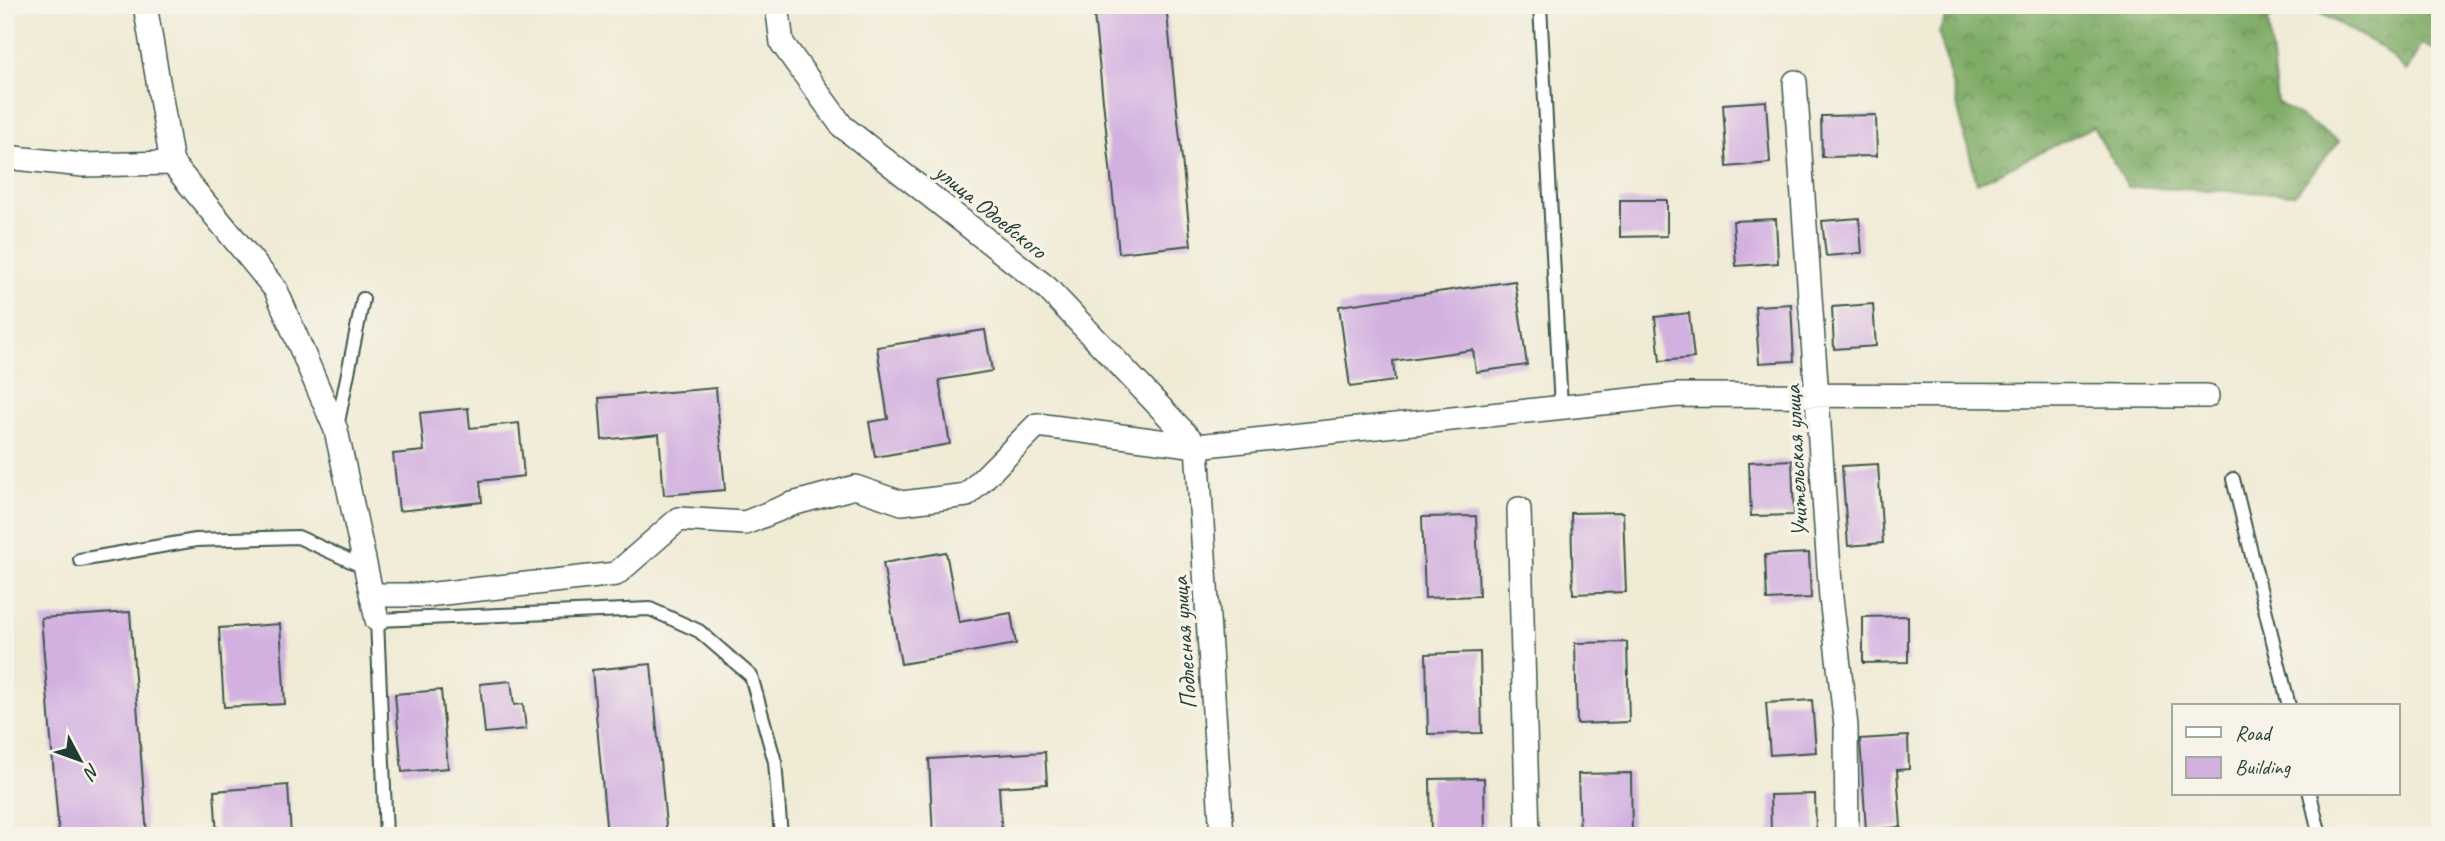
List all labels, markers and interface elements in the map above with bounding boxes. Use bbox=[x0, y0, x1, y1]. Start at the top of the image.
street label: улица Одоевского bbox=[927, 155, 1054, 266]
street label: Учительская улица bbox=[1777, 383, 1815, 538]
street label: Подлесная улица bbox=[1164, 574, 1204, 710]
legend bbox=[2172, 704, 2400, 796]
text: Road bbox=[2235, 720, 2274, 746]
north arrow bbox=[46, 726, 116, 796]
text: Building bbox=[2235, 754, 2292, 780]
text: N bbox=[77, 758, 105, 785]

